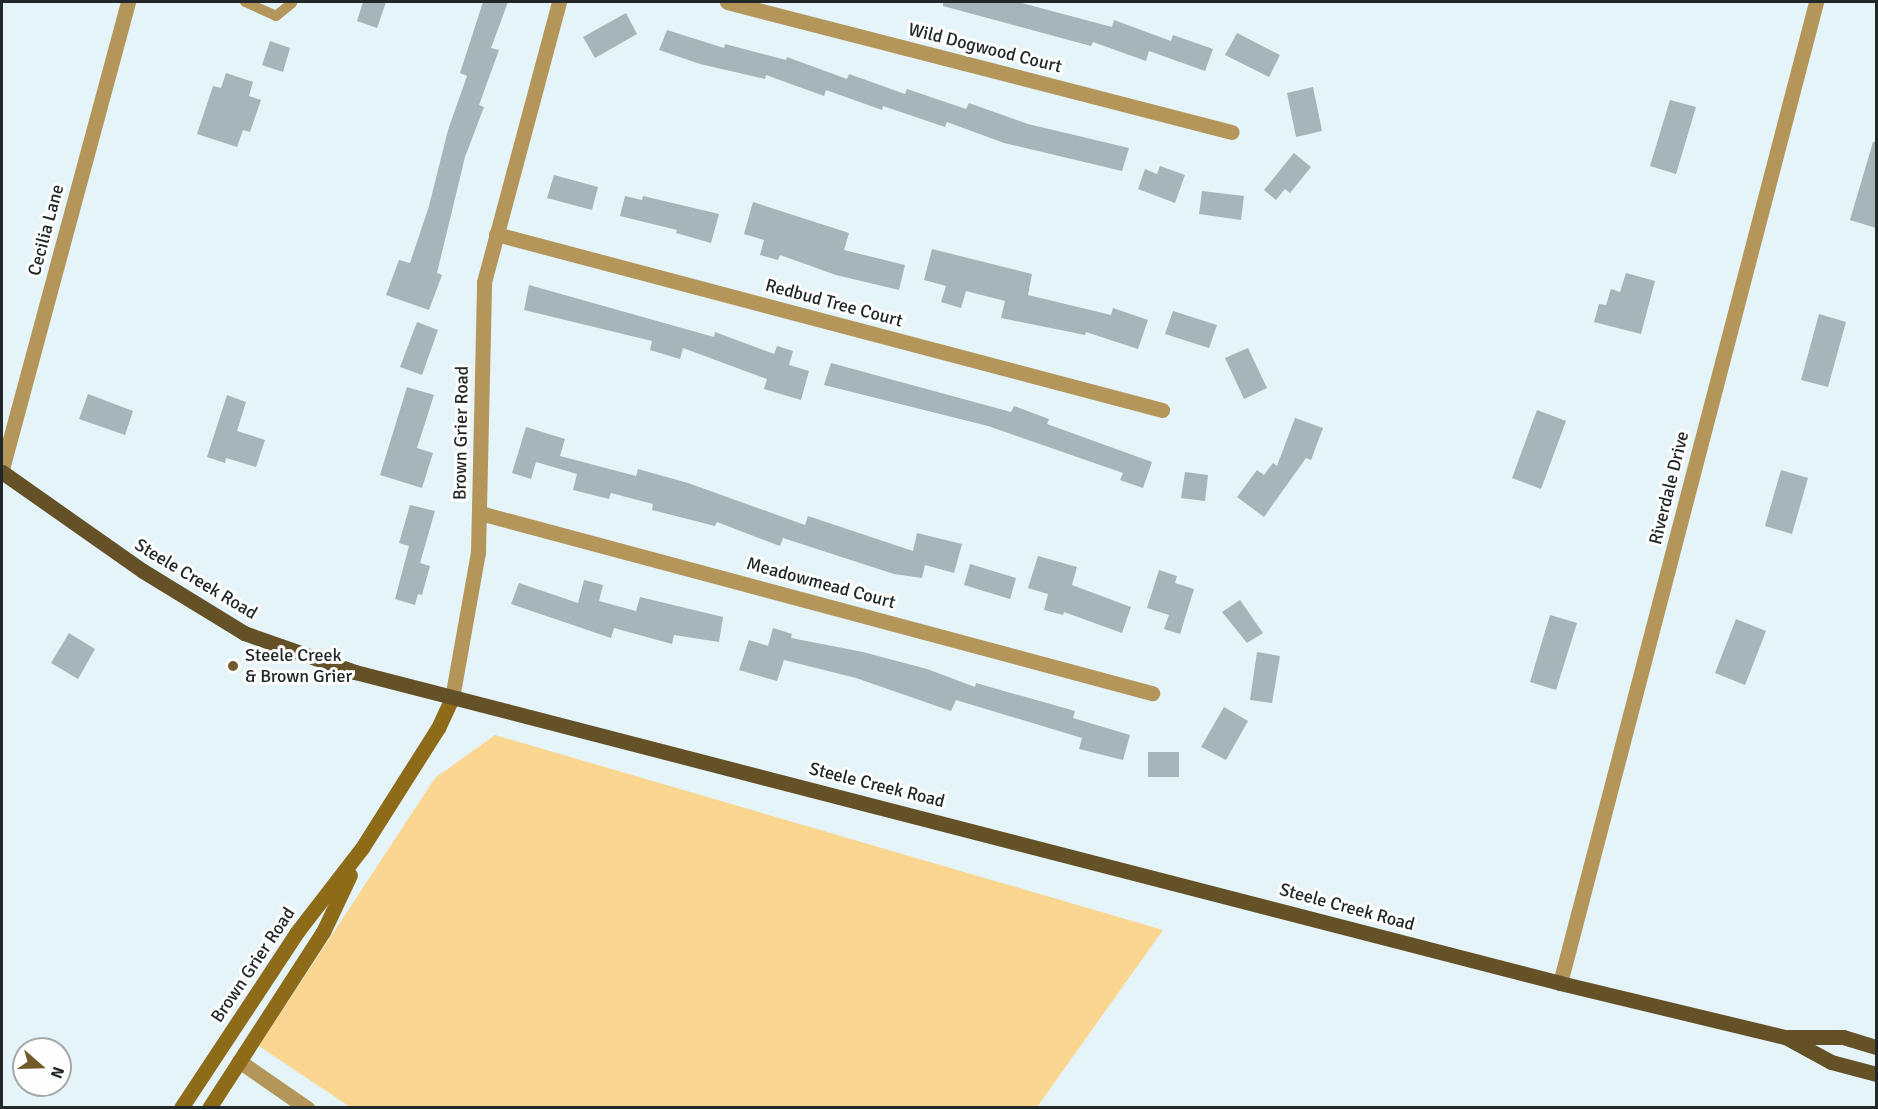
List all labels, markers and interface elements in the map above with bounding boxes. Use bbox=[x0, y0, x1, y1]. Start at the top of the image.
street label: Wild Dogwood Court bbox=[906, 18, 1064, 78]
street label: Cecilia Lane bbox=[23, 182, 69, 278]
street label: Redbud Tree Court bbox=[763, 274, 905, 332]
street label: Brown Grier Road bbox=[449, 366, 473, 500]
street label: Riverdale Drive bbox=[1644, 429, 1694, 547]
street label: Steele Creek Road bbox=[131, 534, 261, 624]
street label: Meadowmead Court bbox=[744, 553, 898, 613]
place label: Steele Creek & Brown Grier bbox=[245, 645, 352, 688]
marker: Steele Creek & Brown Grier bbox=[226, 659, 240, 673]
street label: Steele Creek Road bbox=[807, 758, 947, 812]
street label: Steele Creek Road bbox=[1277, 879, 1417, 935]
street label: Brown Grier Road bbox=[206, 903, 300, 1027]
north arrow bbox=[12, 1037, 72, 1097]
text: N bbox=[46, 1064, 68, 1081]

